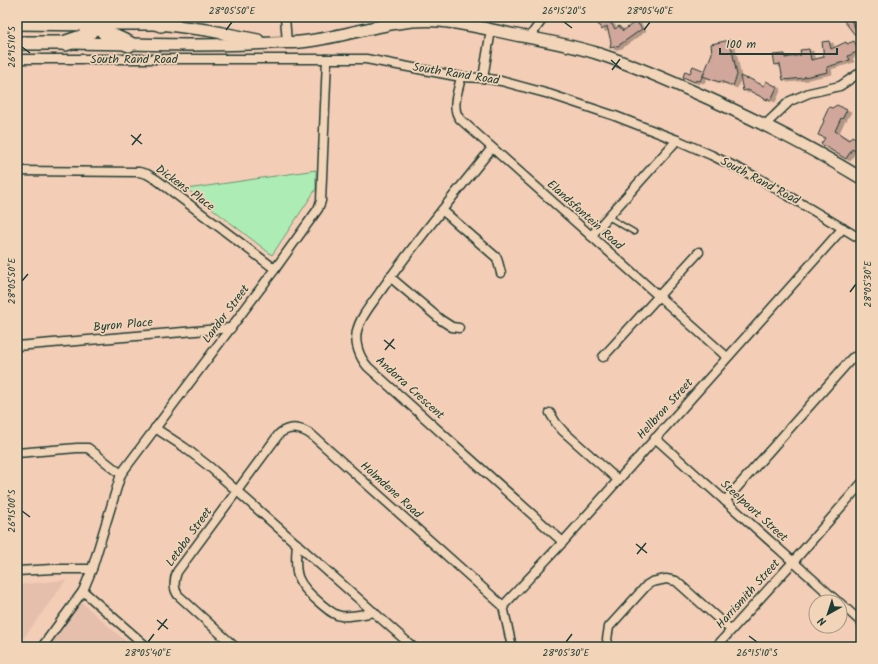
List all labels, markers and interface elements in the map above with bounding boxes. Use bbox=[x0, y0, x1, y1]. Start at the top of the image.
text: 28°05'50"E bbox=[209, 3, 256, 19]
text: 26°15'20"S bbox=[542, 3, 587, 19]
text: 28°05'40"E bbox=[627, 3, 675, 19]
text: 26°15'10"S bbox=[4, 26, 20, 68]
scale bar bbox=[720, 30, 837, 56]
text: 100 m bbox=[726, 35, 757, 54]
street label: South Rand Road bbox=[90, 50, 179, 69]
street label: South Rand Road bbox=[411, 58, 502, 90]
street label: South Rand Road bbox=[717, 152, 804, 210]
street label: Dickens Place bbox=[151, 160, 219, 216]
street label: Elandsfontein Road bbox=[542, 175, 628, 255]
text: 28°05'50"E bbox=[4, 257, 20, 304]
text: 28°05'30"E bbox=[860, 259, 876, 307]
street label: Landor Street bbox=[198, 280, 255, 347]
street label: Byron Place bbox=[92, 313, 154, 337]
street label: Andorra Crescent bbox=[371, 352, 449, 424]
street label: Hellbron Street bbox=[632, 374, 698, 444]
street label: Holmdene Road bbox=[356, 457, 427, 524]
street label: Steelpoort Street bbox=[716, 475, 792, 547]
text: 26°15'00"S bbox=[4, 489, 20, 533]
street label: Letaba Street bbox=[161, 503, 217, 571]
street label: Harrismith Street bbox=[711, 555, 785, 633]
north arrow bbox=[808, 594, 848, 634]
text: N bbox=[814, 612, 831, 630]
text: 28°05'40"E bbox=[125, 645, 173, 661]
text: 28°05'30"E bbox=[543, 645, 591, 661]
text: 26°15'10"S bbox=[736, 645, 778, 661]

